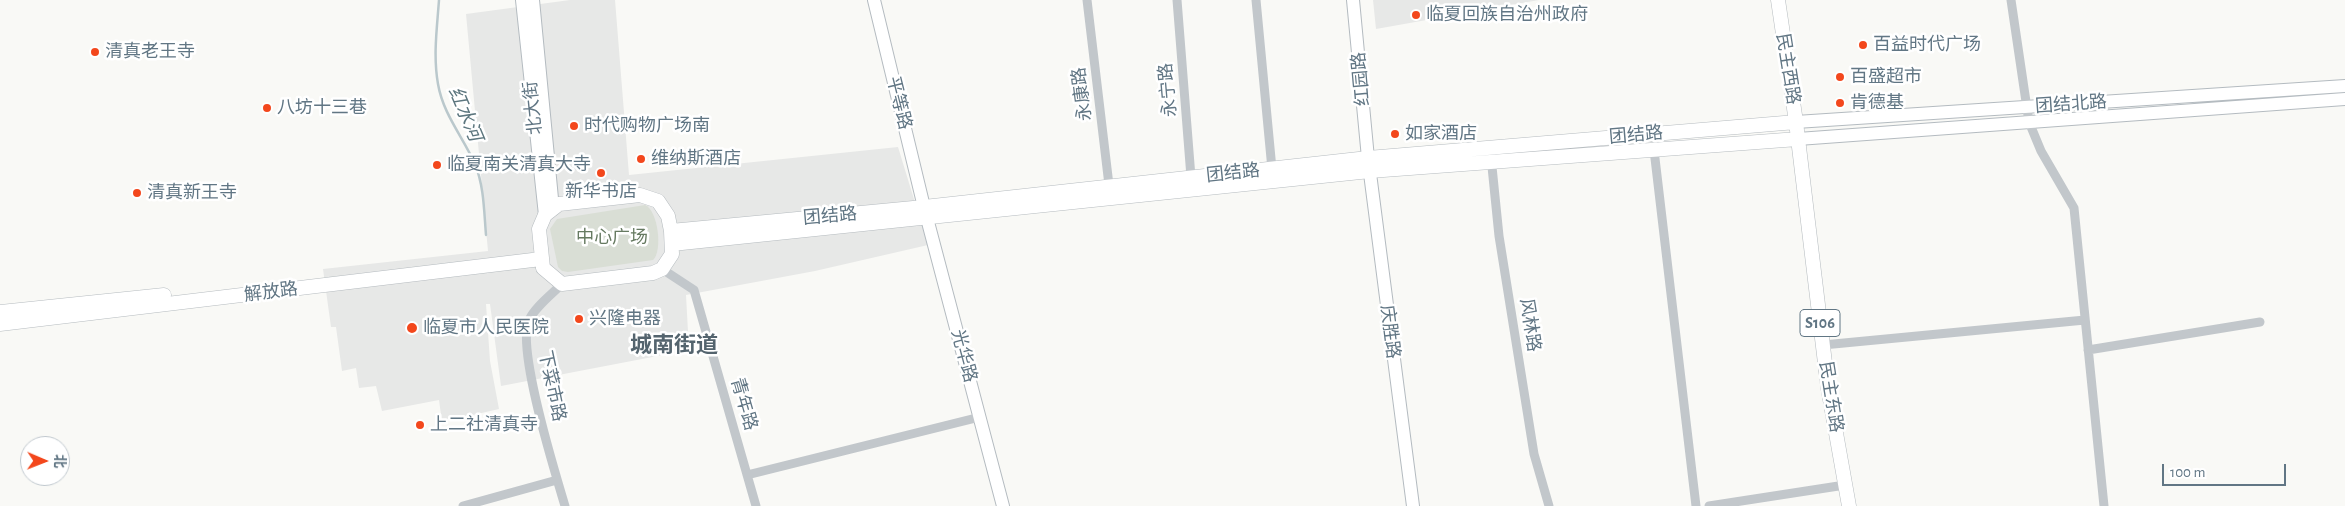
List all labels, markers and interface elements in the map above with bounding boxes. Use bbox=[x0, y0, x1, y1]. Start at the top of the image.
place label: 临夏回族自治州政府 bbox=[1426, 4, 1588, 26]
marker: 临夏回族自治州政府 bbox=[1410, 9, 1422, 21]
street label: 民主西路 bbox=[1772, 32, 1804, 106]
place label: 百益时代广场 bbox=[1873, 34, 1981, 56]
marker: 百益时代广场 bbox=[1857, 39, 1869, 51]
place label: 清真老王寺 bbox=[105, 41, 195, 63]
marker: 清真老王寺 bbox=[89, 46, 101, 58]
street label: 红园路 bbox=[1348, 51, 1374, 107]
street label: 永宁路 bbox=[1155, 62, 1181, 118]
street label: 永康路 bbox=[1068, 66, 1096, 122]
place label: 百盛超市 bbox=[1850, 66, 1922, 88]
marker: 百盛超市 bbox=[1834, 71, 1846, 83]
street label: 平等路 bbox=[882, 74, 916, 132]
street label: 北大街 bbox=[519, 80, 547, 136]
water label: 红水河 bbox=[443, 83, 487, 145]
street label: 团结北路 bbox=[2034, 91, 2108, 117]
place label: 肯德基 bbox=[1850, 92, 1904, 114]
place label: 八坊十三巷 bbox=[277, 97, 367, 119]
marker: 肯德基 bbox=[1834, 97, 1846, 109]
marker: 八坊十三巷 bbox=[261, 102, 273, 114]
place label: 时代购物广场南 bbox=[584, 115, 710, 137]
marker: 时代购物广场南 bbox=[568, 120, 580, 132]
street label: 团结路 bbox=[1608, 122, 1664, 148]
place label: 如家酒店 bbox=[1405, 123, 1477, 145]
marker: 如家酒店 bbox=[1389, 128, 1401, 140]
place label: 维纳斯酒店 bbox=[651, 148, 741, 170]
marker: 维纳斯酒店 bbox=[635, 153, 647, 165]
place label: 临夏南关清真大寺 bbox=[447, 154, 591, 176]
marker: 临夏南关清真大寺 bbox=[431, 159, 443, 171]
street label: 团结路 bbox=[1205, 159, 1261, 187]
marker: 新华书店 bbox=[595, 167, 607, 179]
place label: 新华书店 bbox=[565, 181, 637, 203]
place label: 清真新王寺 bbox=[147, 182, 237, 204]
marker: 清真新王寺 bbox=[131, 187, 143, 199]
street label: 团结路 bbox=[802, 203, 858, 229]
park label: 中心广场 bbox=[576, 227, 648, 249]
street label: 解放路 bbox=[243, 278, 299, 306]
street label: 风林路 bbox=[1515, 297, 1545, 353]
street label: 庆胜路 bbox=[1376, 304, 1404, 360]
place label: 兴隆电器 bbox=[589, 308, 661, 330]
road number: S106 bbox=[1800, 309, 1840, 336]
marker: 兴隆电器 bbox=[573, 313, 585, 325]
place label: 临夏市人民医院 bbox=[423, 317, 549, 339]
marker: 临夏市人民医院 bbox=[405, 321, 419, 335]
street label: 光华路 bbox=[947, 327, 981, 385]
district label: 城南街道 bbox=[630, 332, 718, 358]
street label: 下菜市路 bbox=[534, 349, 570, 423]
street label: 民主东路 bbox=[1815, 360, 1847, 434]
street label: 青年路 bbox=[726, 375, 762, 433]
place label: 上二社清真寺 bbox=[430, 414, 538, 436]
marker: 上二社清真寺 bbox=[414, 419, 426, 431]
north arrow bbox=[20, 436, 70, 486]
text: 北 bbox=[52, 454, 66, 468]
scale bar bbox=[2165, 454, 2289, 486]
text: 100 m bbox=[2170, 465, 2205, 480]

